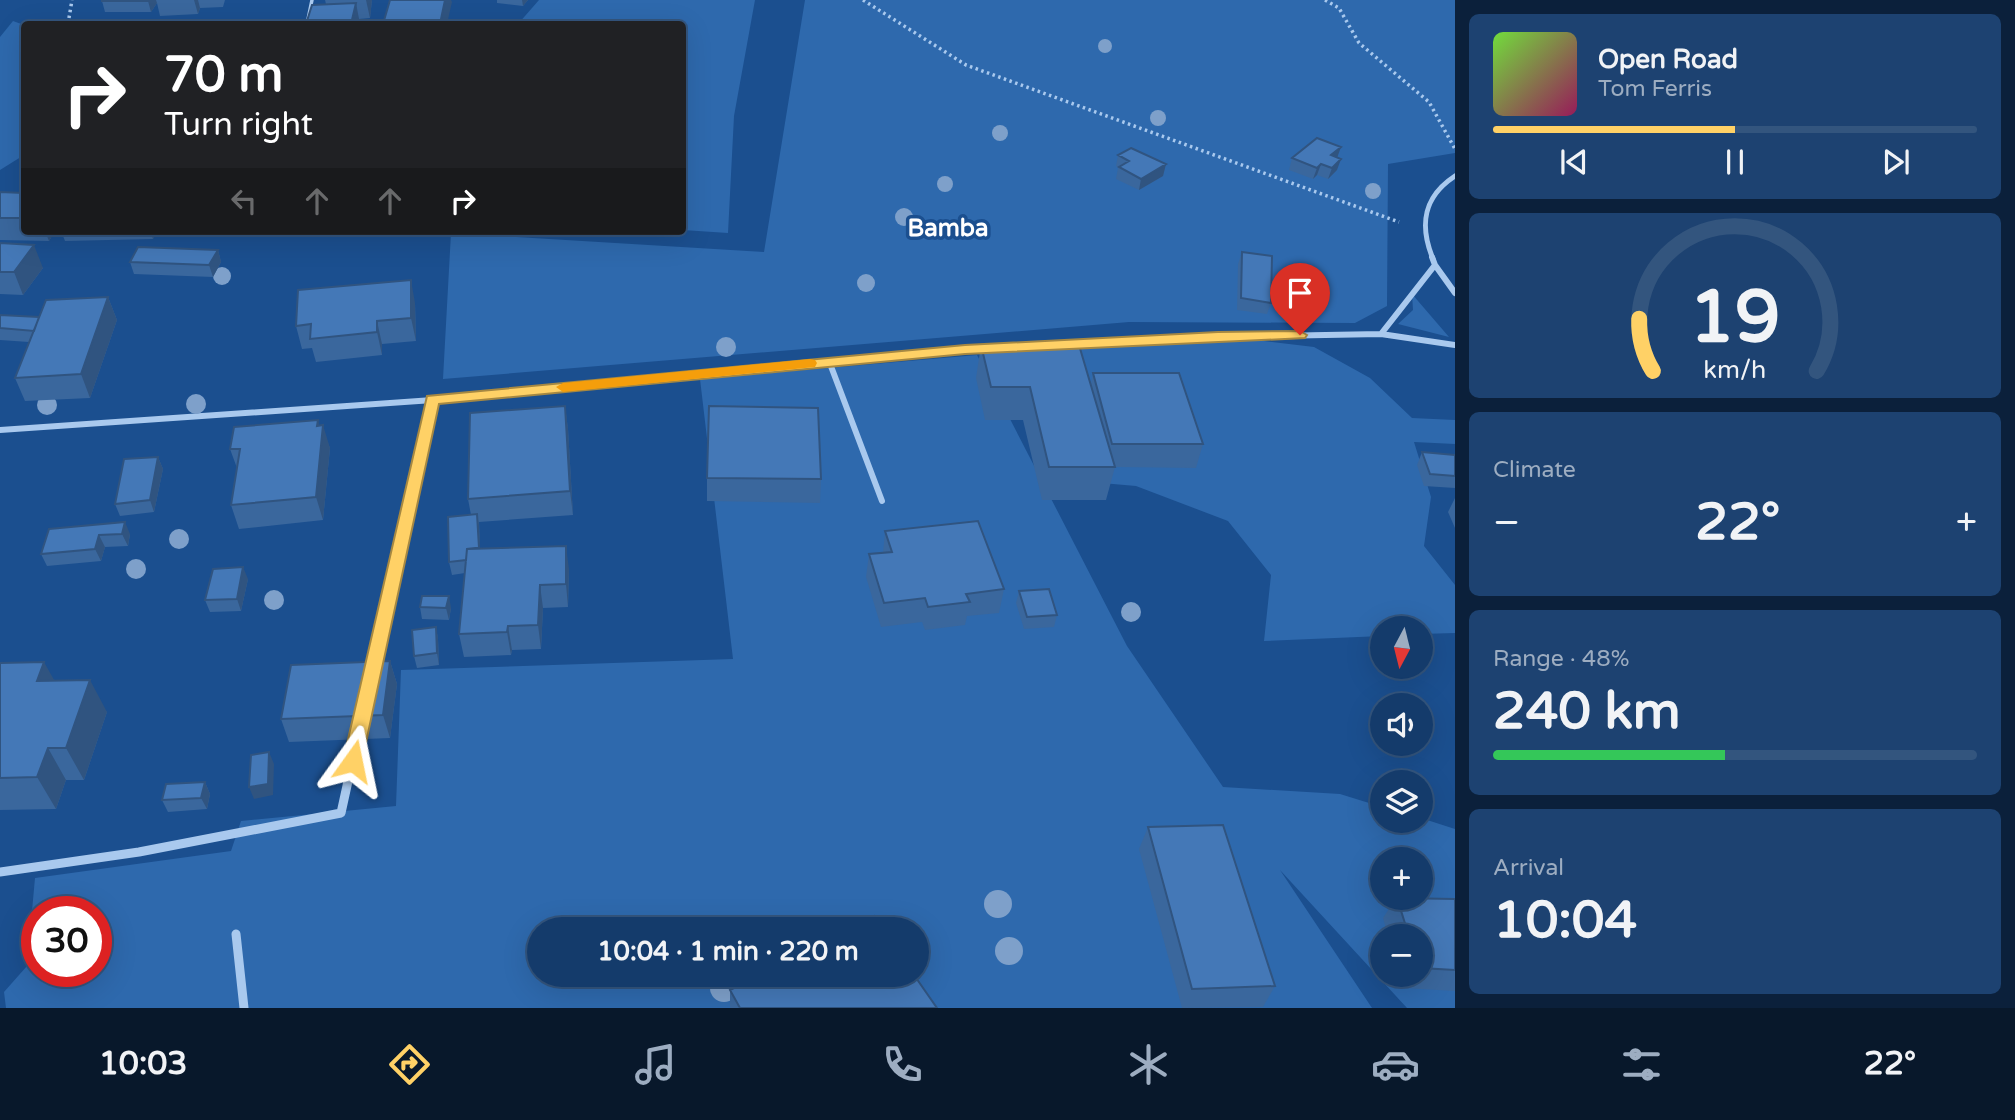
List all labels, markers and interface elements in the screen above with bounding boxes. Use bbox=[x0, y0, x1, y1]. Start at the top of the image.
text: Open Road bbox=[1598, 44, 1738, 75]
text: 70 m bbox=[164, 46, 283, 105]
icon: right bbox=[49, 49, 140, 140]
text: Tom Ferris bbox=[1598, 75, 1712, 103]
text: Turn right bbox=[164, 106, 313, 144]
icon: previous bbox=[1555, 143, 1593, 181]
icon: pause bbox=[1716, 143, 1754, 181]
icon: next bbox=[1877, 143, 1915, 181]
icon: left bbox=[225, 182, 263, 220]
icon: ahead bbox=[298, 182, 336, 220]
icon: ahead bbox=[371, 182, 409, 220]
icon: right bbox=[444, 182, 482, 220]
district label: Bamba bbox=[908, 214, 988, 243]
pin bbox=[1270, 263, 1330, 335]
icon: arrive bbox=[1281, 274, 1319, 312]
text: 19 bbox=[1689, 275, 1781, 363]
text: km/h bbox=[1704, 355, 1766, 385]
text: Climate bbox=[1493, 456, 1576, 484]
text: 22° bbox=[1695, 491, 1780, 554]
text: − bbox=[1493, 500, 1520, 546]
text: + bbox=[1956, 500, 1977, 546]
north arrow bbox=[1370, 616, 1433, 679]
map controls bbox=[1370, 616, 1433, 987]
text: Range · 48% bbox=[1493, 645, 1629, 673]
text: 240 km bbox=[1493, 680, 1681, 743]
button: sound bbox=[1370, 693, 1433, 756]
position arrow bbox=[316, 724, 390, 798]
button: layers bbox=[1370, 770, 1433, 833]
button: + bbox=[1370, 847, 1433, 910]
text: Arrival bbox=[1493, 854, 1564, 882]
text: 10:04 bbox=[1493, 889, 1637, 952]
speed limit sign: 30 bbox=[21, 896, 112, 987]
button: − bbox=[1370, 924, 1433, 987]
text: 10:04 · 1 min · 220 m bbox=[597, 936, 859, 967]
icon: directions bbox=[385, 1040, 434, 1089]
icon: music bbox=[631, 1040, 680, 1089]
icon: phone bbox=[878, 1040, 927, 1089]
icon: climate bbox=[1124, 1040, 1173, 1089]
icon: car bbox=[1371, 1040, 1420, 1089]
icon: filters bbox=[1617, 1040, 1666, 1089]
text: 10:03 bbox=[99, 1045, 187, 1083]
text: 22° bbox=[1864, 1045, 1916, 1083]

